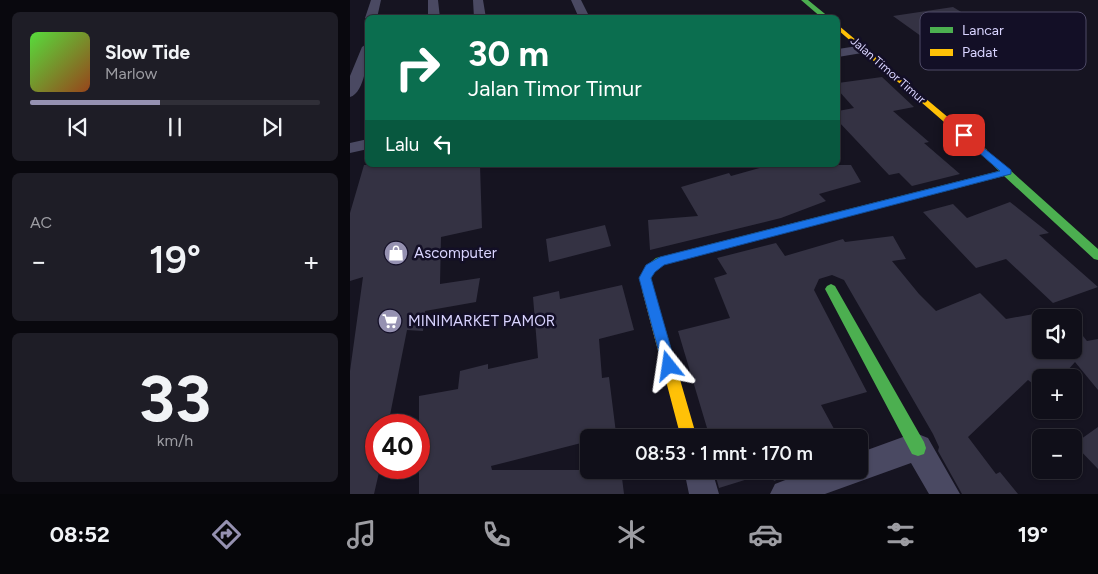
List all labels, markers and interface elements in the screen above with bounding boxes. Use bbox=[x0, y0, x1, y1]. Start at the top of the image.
legend bbox=[920, 12, 1086, 70]
text: Lancar bbox=[962, 22, 1004, 39]
text: 30 m bbox=[468, 33, 549, 75]
street label: Jalan Timor Timur bbox=[848, 34, 928, 106]
icon: right bbox=[385, 35, 450, 100]
text: Slow Tide bbox=[105, 41, 190, 64]
text: Padat bbox=[962, 44, 998, 61]
text: Marlow bbox=[105, 64, 157, 83]
text: Jalan Timor Timur bbox=[468, 75, 642, 102]
icon: previous bbox=[64, 113, 92, 141]
icon: pause bbox=[161, 113, 189, 141]
icon: next bbox=[258, 113, 286, 141]
pin bbox=[943, 114, 985, 156]
icon: arrive bbox=[950, 121, 978, 149]
icon: left bbox=[429, 130, 457, 158]
text: Lalu bbox=[385, 133, 419, 156]
text: AC bbox=[30, 213, 52, 232]
text: 19° bbox=[149, 237, 201, 283]
shop icon: Ascomputer bbox=[383, 240, 409, 266]
text: − bbox=[30, 244, 47, 278]
text: + bbox=[303, 244, 320, 278]
place label: Ascomputer bbox=[414, 244, 497, 262]
supermarket icon: MINIMARKET PAMOR bbox=[377, 308, 403, 334]
map controls bbox=[1032, 309, 1082, 479]
button: sound bbox=[1032, 309, 1082, 359]
place label: MINIMARKET PAMOR bbox=[408, 312, 555, 330]
position arrow bbox=[642, 339, 694, 391]
text: 33 bbox=[139, 359, 211, 437]
button: + bbox=[1032, 369, 1082, 419]
speed limit sign: 40 bbox=[365, 414, 430, 479]
button: − bbox=[1032, 429, 1082, 479]
text: km/h bbox=[157, 431, 193, 450]
text: 08:53 · 1 mnt · 170 m bbox=[635, 442, 813, 465]
icon: directions bbox=[209, 517, 244, 552]
icon: music bbox=[344, 517, 379, 552]
icon: phone bbox=[479, 517, 514, 552]
icon: climate bbox=[614, 517, 649, 552]
icon: car bbox=[748, 517, 783, 552]
icon: filters bbox=[883, 517, 918, 552]
text: 08:52 bbox=[50, 521, 110, 548]
text: 19° bbox=[1018, 521, 1048, 548]

